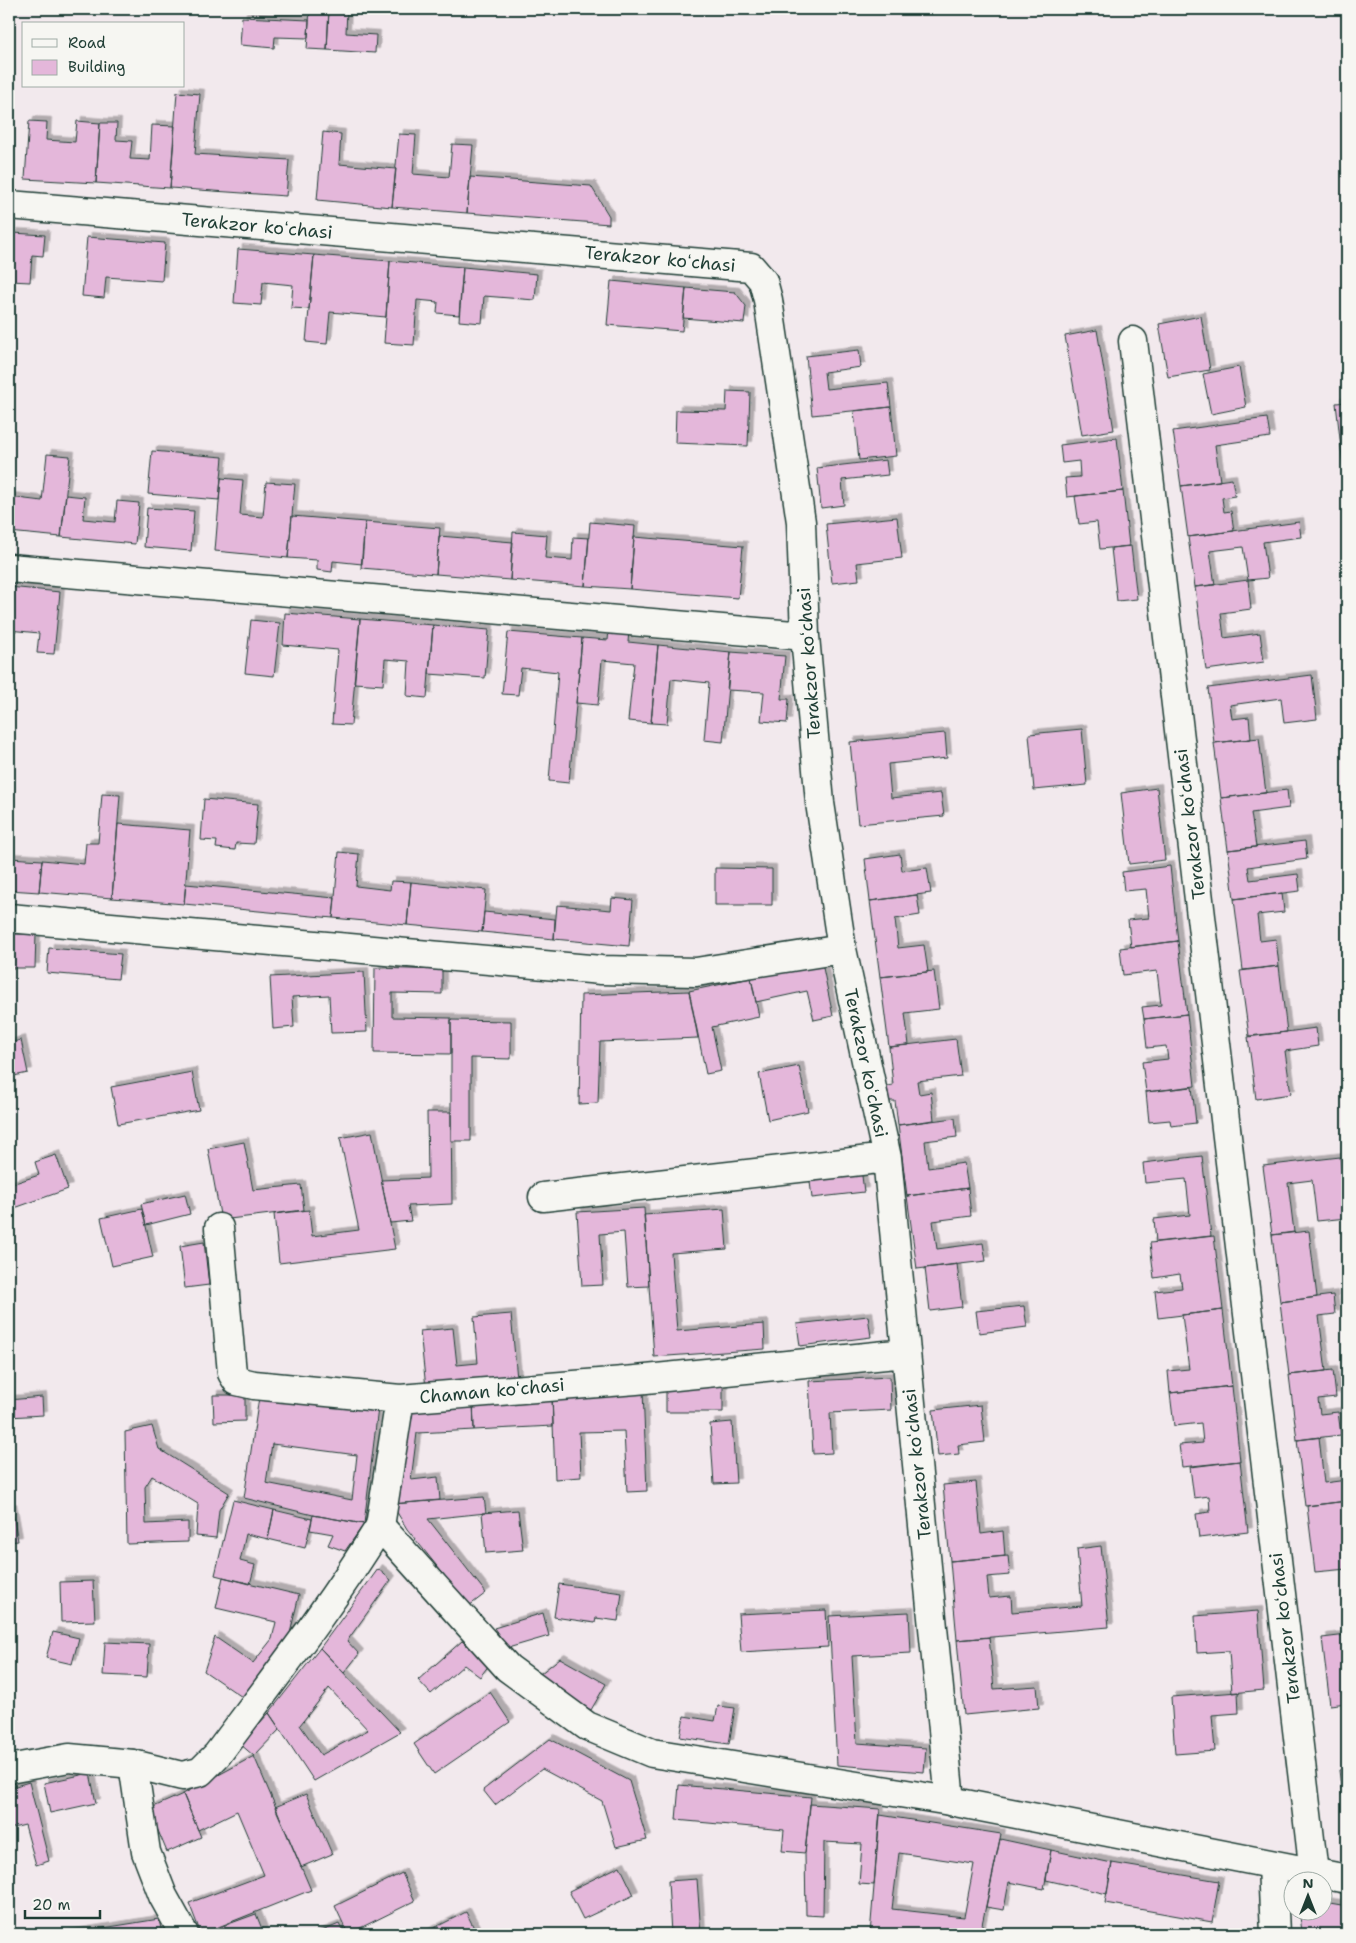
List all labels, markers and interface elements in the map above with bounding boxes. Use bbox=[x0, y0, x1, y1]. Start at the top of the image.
legend bbox=[22, 22, 185, 88]
text: Road bbox=[68, 33, 106, 53]
text: Building bbox=[68, 57, 125, 77]
street label: Terakzor koʻchasi bbox=[180, 207, 334, 245]
street label: Terakzor koʻchasi bbox=[583, 240, 737, 278]
street label: Terakzor koʻchasi bbox=[792, 586, 826, 740]
street label: Terakzor koʻchasi bbox=[1169, 747, 1211, 901]
street label: Terakzor koʻchasi bbox=[838, 986, 894, 1140]
street label: Chaman koʻchasi bbox=[418, 1373, 566, 1409]
street label: Terakzor koʻchasi bbox=[897, 1387, 937, 1541]
street label: Terakzor koʻchasi bbox=[1264, 1551, 1306, 1705]
north arrow bbox=[1284, 1870, 1334, 1920]
text: N bbox=[1302, 1874, 1314, 1892]
scale bar bbox=[25, 1888, 100, 1920]
text: 20 m bbox=[32, 1895, 71, 1915]

